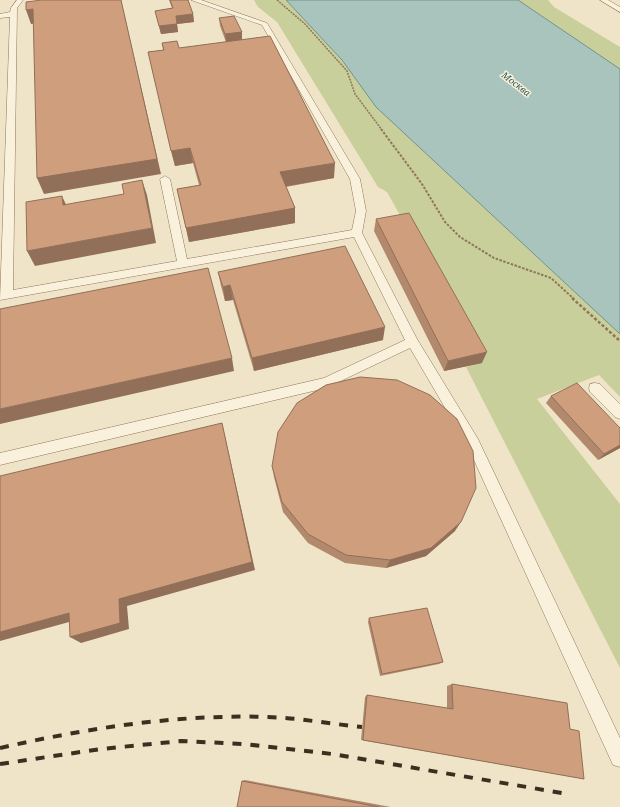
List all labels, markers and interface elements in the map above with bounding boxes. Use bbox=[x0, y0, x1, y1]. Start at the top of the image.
water label: Москва bbox=[498, 68, 533, 99]

